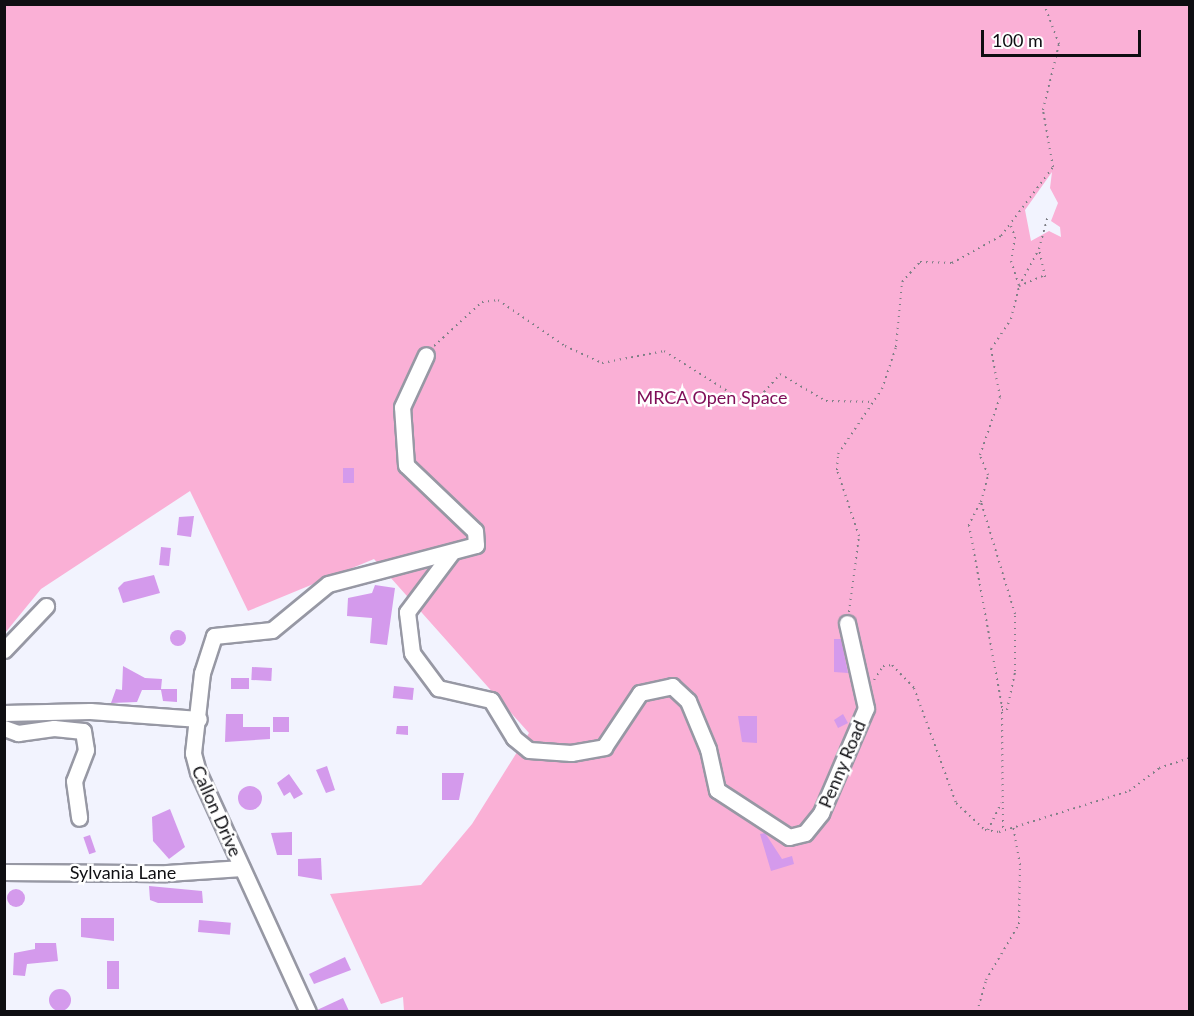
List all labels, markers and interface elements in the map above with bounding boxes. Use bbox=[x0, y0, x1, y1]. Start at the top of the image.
scale bar bbox=[984, 18, 1144, 56]
text: 100 m bbox=[992, 29, 1043, 51]
park label: MRCA Open Space bbox=[636, 386, 788, 408]
street label: Penny Road bbox=[814, 717, 870, 811]
street label: Callon Drive bbox=[187, 762, 247, 860]
street label: Sylvania Lane bbox=[70, 861, 176, 883]

